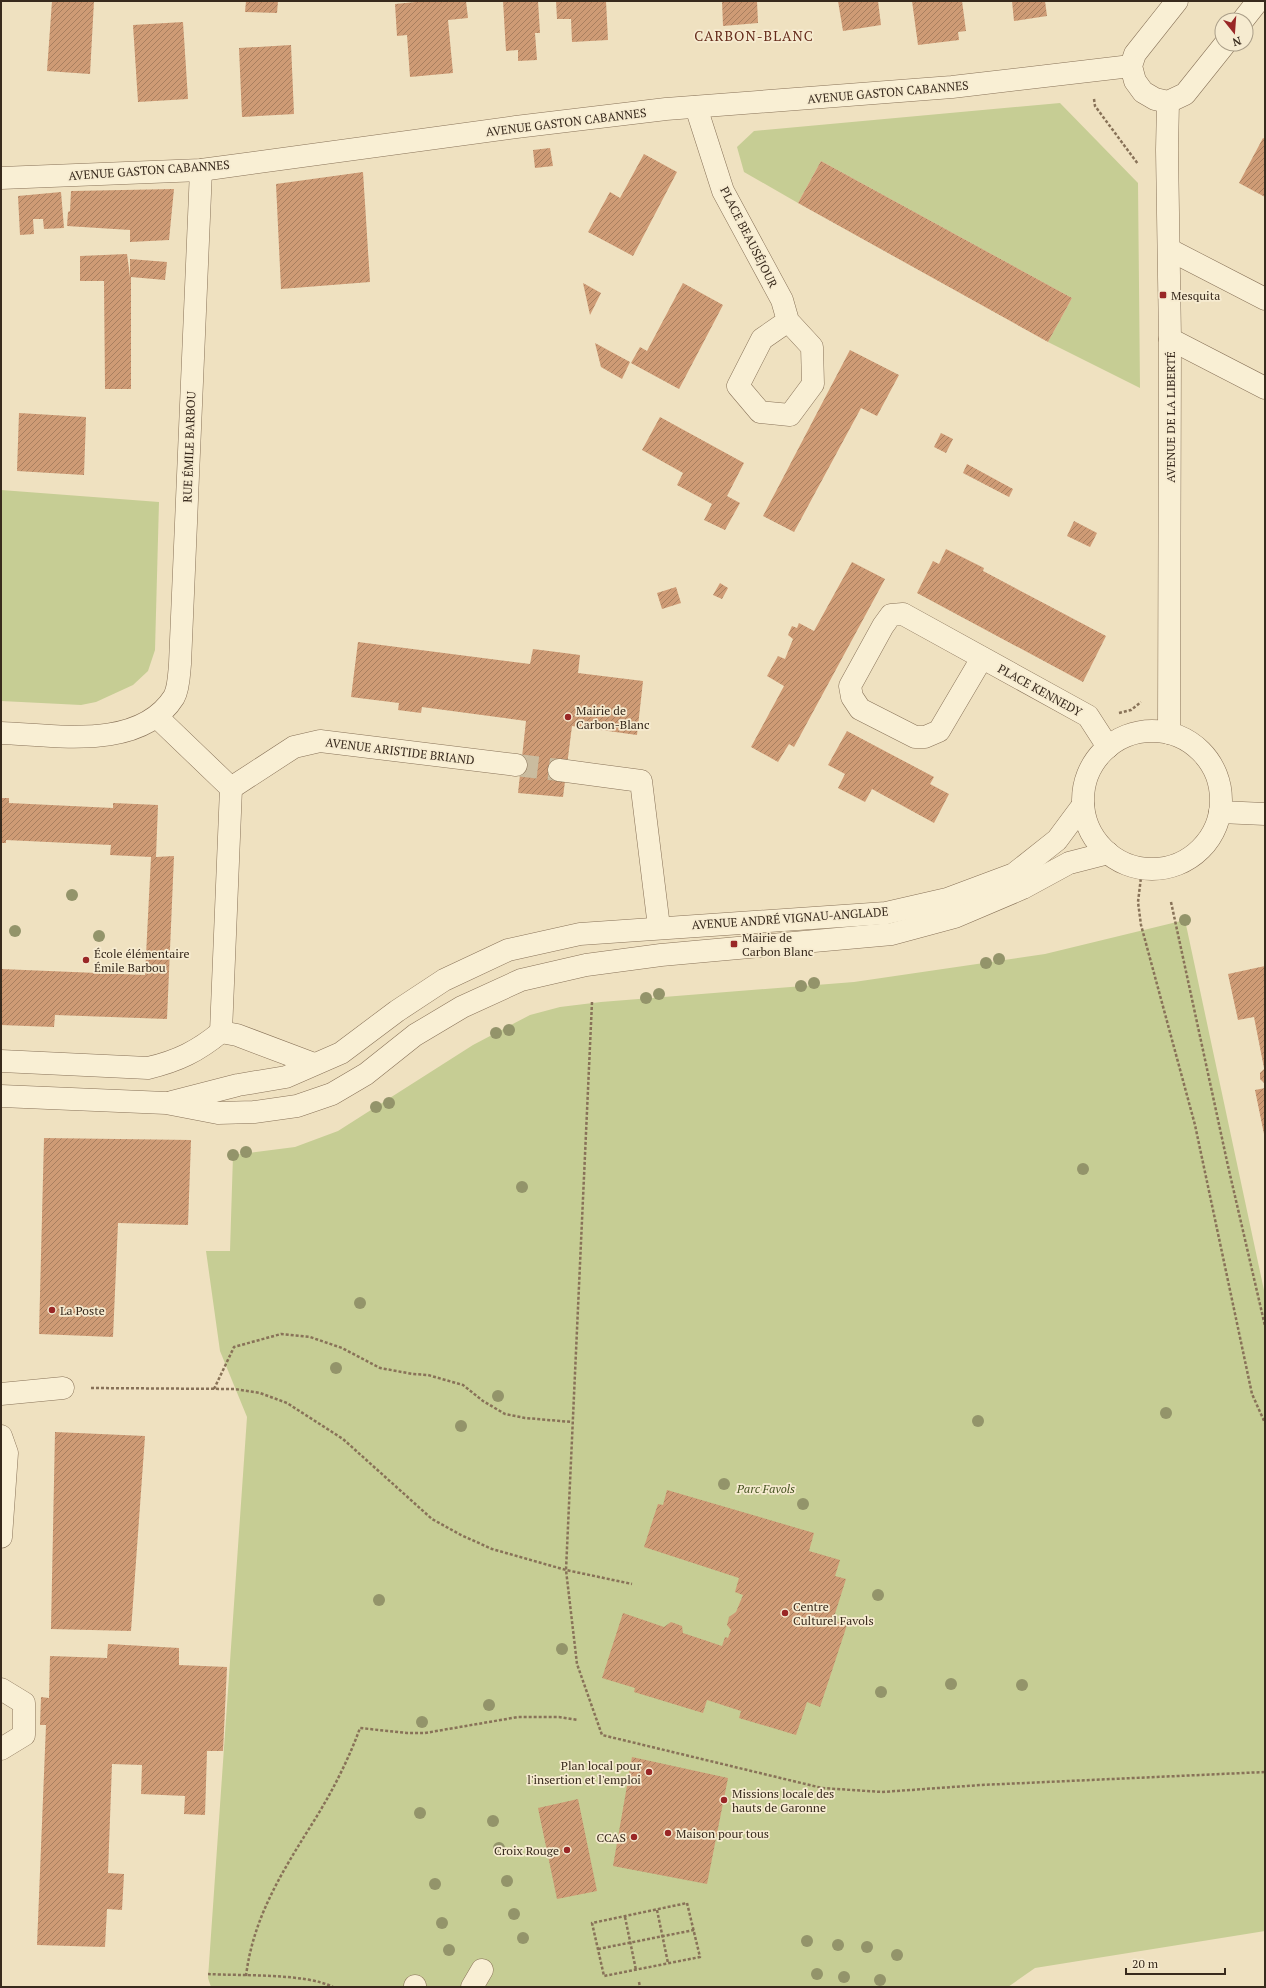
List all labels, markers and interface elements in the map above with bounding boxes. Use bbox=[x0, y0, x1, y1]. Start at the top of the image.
north arrow bbox=[1214, 12, 1254, 52]
district label: CARBON-BLANC bbox=[694, 26, 814, 45]
text: N bbox=[1230, 34, 1243, 50]
street label: AVENUE GASTON CABANNES bbox=[807, 77, 969, 107]
street label: AVENUE GASTON CABANNES bbox=[485, 105, 647, 139]
street label: AVENUE GASTON CABANNES bbox=[68, 157, 230, 183]
street label: PLACE BEAUSÉJOUR bbox=[717, 184, 781, 290]
place label: Mesquita bbox=[1171, 288, 1220, 303]
marker: Mesquita bbox=[1158, 290, 1168, 300]
street label: AVENUE DE LA LIBERTÉ bbox=[1163, 351, 1178, 483]
street label: RUE ÉMILE BARBOU bbox=[180, 391, 198, 503]
street label: PLACE KENNEDY bbox=[995, 661, 1085, 719]
place label: Mairie de Carbon-Blanc bbox=[576, 703, 650, 732]
marker: Mairie de Carbon-Blanc bbox=[563, 712, 573, 722]
street label: AVENUE ARISTIDE BRIAND bbox=[325, 734, 475, 768]
street label: AVENUE ANDRÉ VIGNAU-ANGLADE bbox=[691, 904, 889, 932]
place label: Mairie de Carbon Blanc bbox=[742, 930, 814, 959]
marker: Mairie de Carbon Blanc bbox=[729, 939, 739, 949]
place label: École élémentaire Émile Barbou bbox=[94, 946, 190, 975]
marker: École élémentaire Émile Barbou bbox=[81, 955, 91, 965]
place label: La Poste bbox=[60, 1303, 105, 1318]
marker: La Poste bbox=[47, 1305, 57, 1315]
park label: Parc Favols bbox=[736, 1481, 795, 1496]
place label: Centre Culturel Favols bbox=[793, 1599, 874, 1628]
marker: Centre Culturel Favols bbox=[780, 1608, 790, 1618]
place label: Plan local pour l'insertion et l'emploi bbox=[527, 1758, 641, 1787]
marker: Plan local pour l'insertion et l'emploi bbox=[644, 1767, 654, 1777]
place label: Missions locale des hauts de Garonne bbox=[732, 1786, 834, 1815]
marker: Missions locale des hauts de Garonne bbox=[719, 1795, 729, 1805]
place label: Maison pour tous bbox=[676, 1826, 769, 1841]
marker: Maison pour tous bbox=[663, 1828, 673, 1838]
place label: CCAS bbox=[596, 1830, 626, 1845]
marker: CCAS bbox=[629, 1832, 639, 1842]
place label: Croix Rouge bbox=[494, 1843, 559, 1858]
marker: Croix Rouge bbox=[562, 1845, 572, 1855]
scale bar bbox=[1126, 1950, 1225, 1976]
text: 20 m bbox=[1132, 1956, 1159, 1971]

